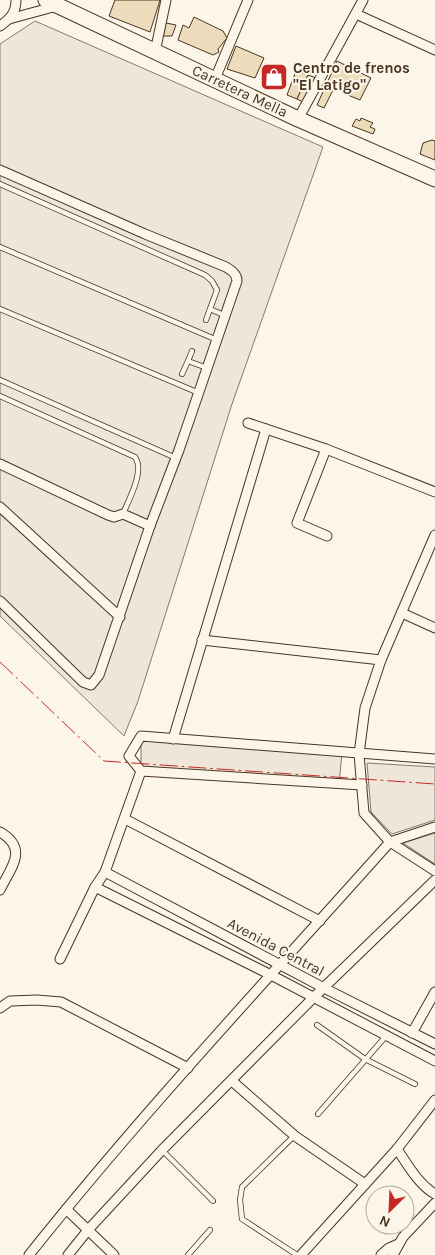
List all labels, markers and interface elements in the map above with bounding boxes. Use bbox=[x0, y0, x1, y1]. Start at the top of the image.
place label: Centro de frenos "El Latigo" bbox=[293, 59, 410, 94]
street label: Carretera Mella bbox=[189, 61, 291, 121]
shop icon: Centro de frenos "El Latigo" bbox=[259, 62, 289, 92]
street label: Avenida Central bbox=[224, 914, 328, 980]
north arrow bbox=[365, 1185, 415, 1235]
text: N bbox=[377, 1212, 393, 1231]

